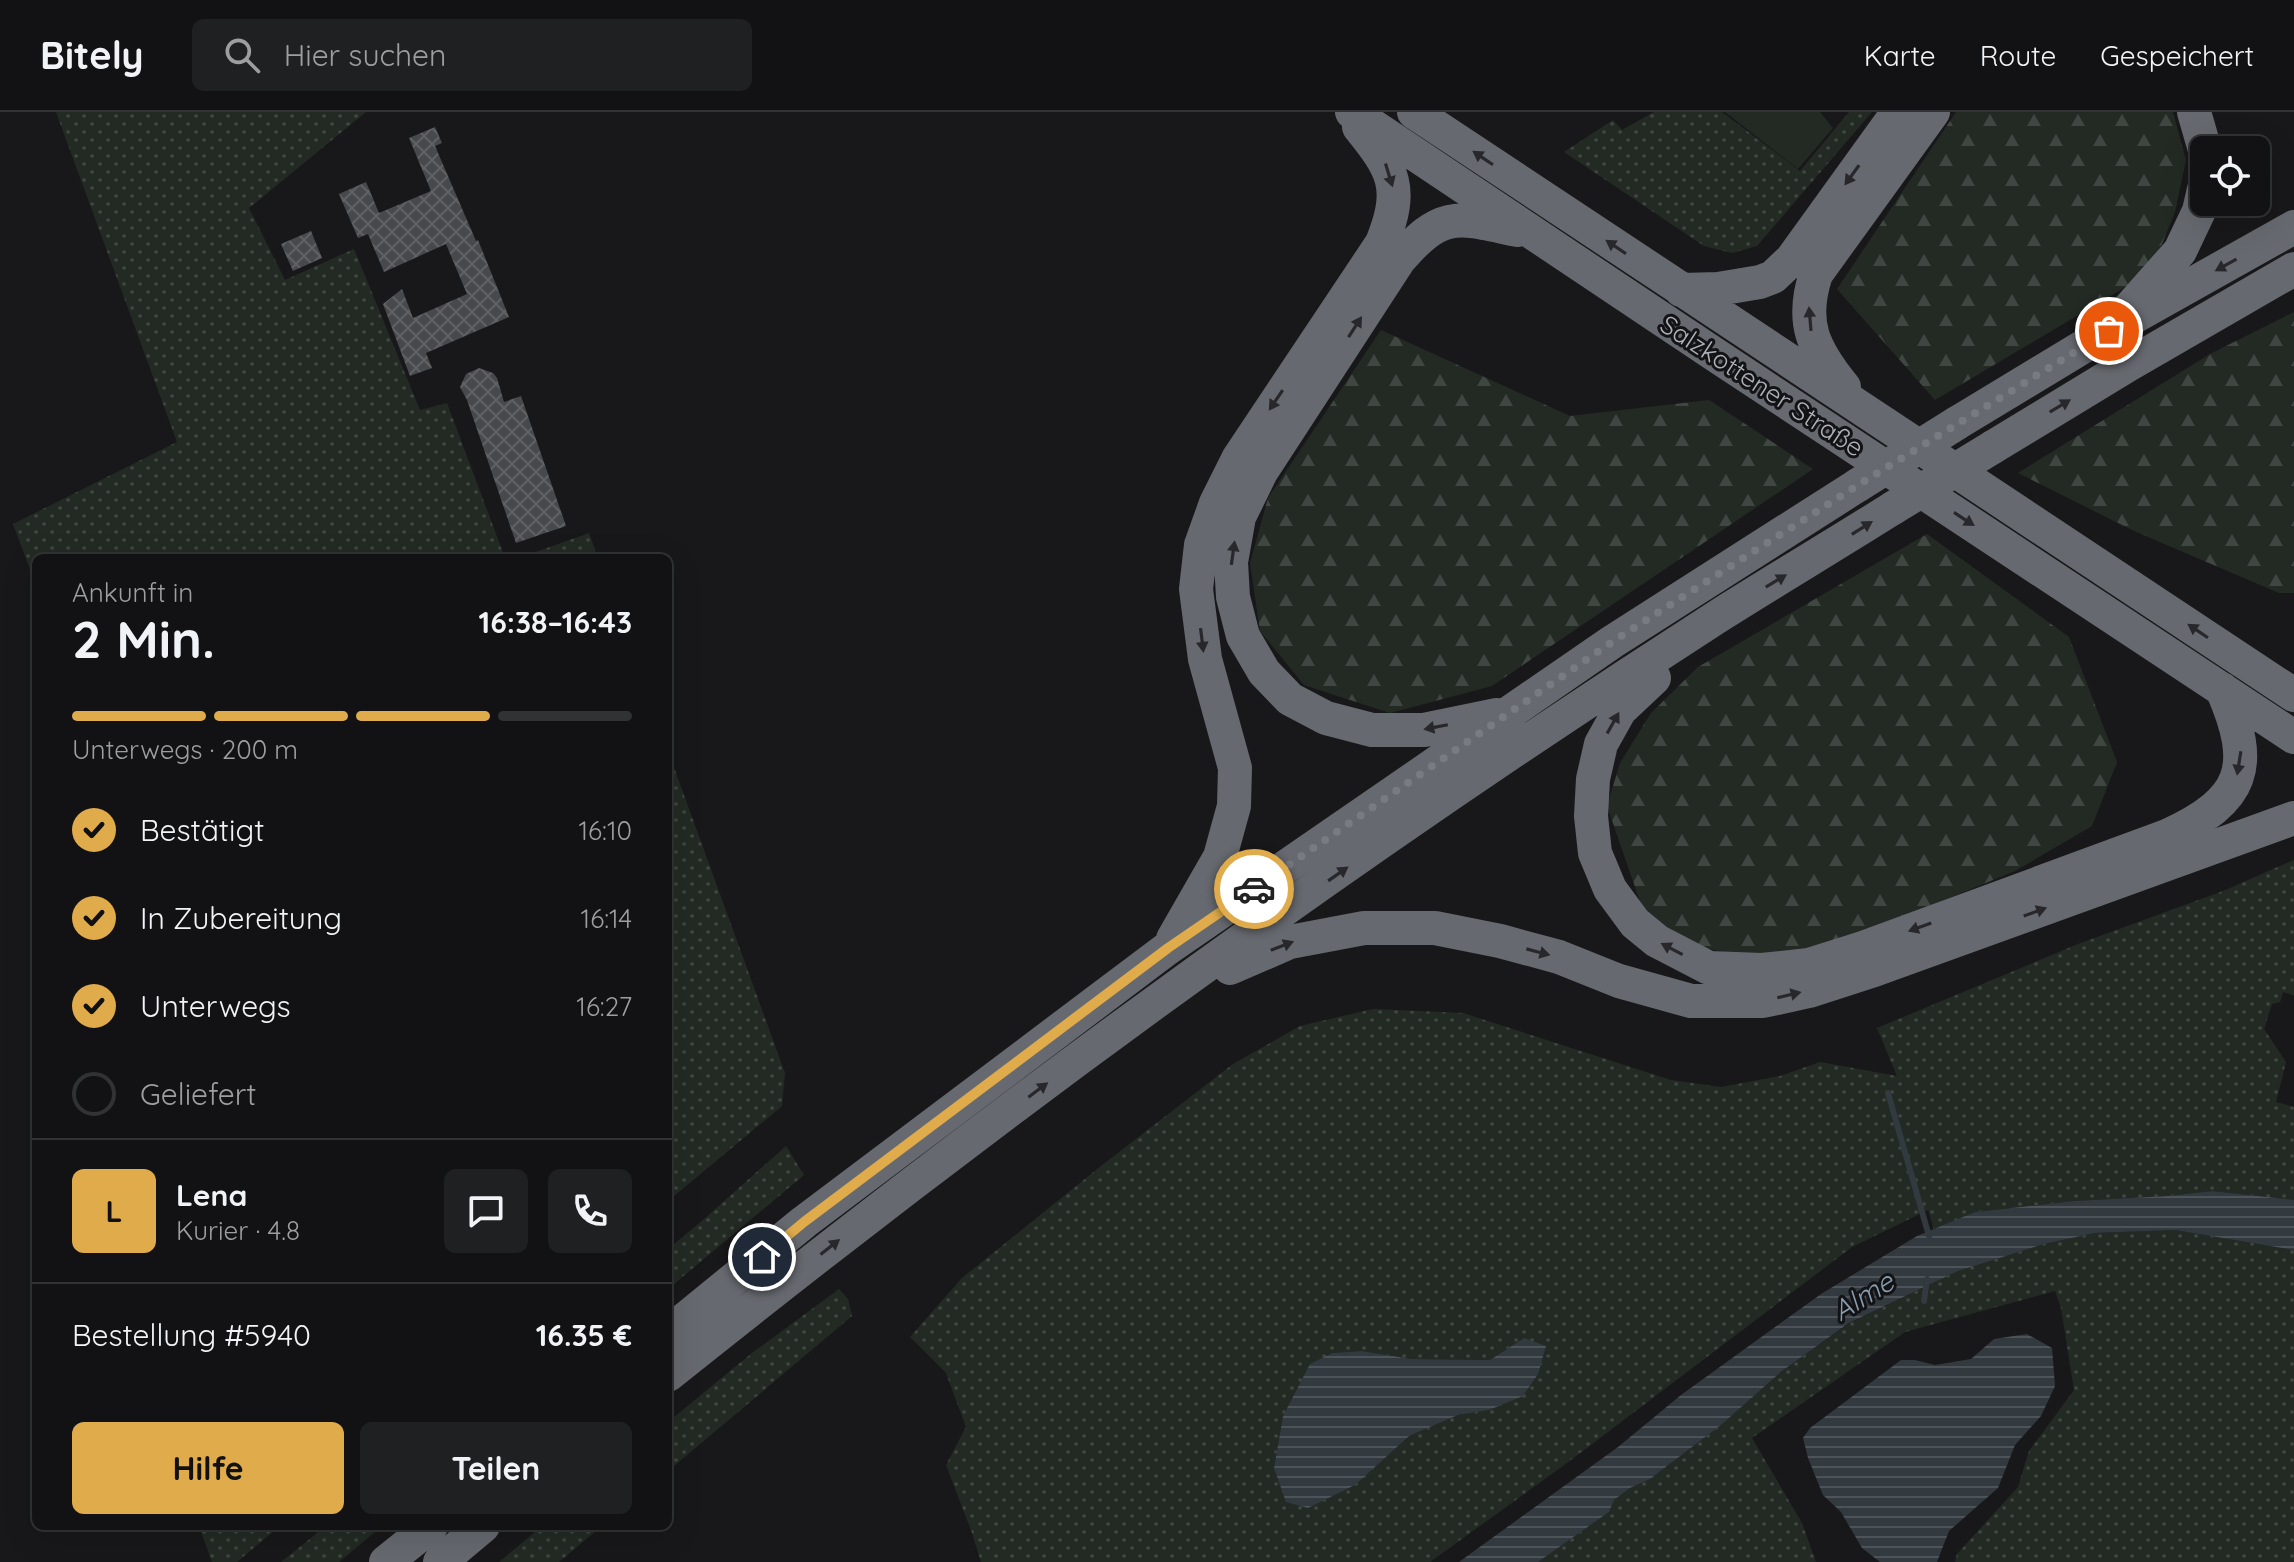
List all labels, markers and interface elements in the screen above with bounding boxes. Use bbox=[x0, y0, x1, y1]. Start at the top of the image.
search box bbox=[192, 19, 752, 91]
text: Bitely bbox=[40, 31, 144, 79]
icon: search bbox=[220, 33, 264, 77]
text: Hier suchen bbox=[284, 36, 446, 74]
text: Karte bbox=[1864, 38, 1936, 73]
text: Route bbox=[1980, 38, 2056, 73]
text: Gespeichert bbox=[2100, 38, 2254, 73]
map controls bbox=[2190, 136, 2270, 216]
button: locate bbox=[2190, 136, 2270, 216]
one-way arrow bbox=[1472, 151, 1493, 166]
one-way arrow bbox=[1383, 163, 1396, 187]
one-way arrow bbox=[1845, 165, 1861, 186]
one-way arrow bbox=[1605, 240, 1627, 254]
one-way arrow bbox=[2215, 258, 2237, 272]
pin bbox=[2075, 297, 2143, 365]
street label: Salzkottener Straße bbox=[1654, 307, 1870, 464]
one-way arrow bbox=[1803, 307, 1816, 332]
icon: bag bbox=[2087, 309, 2131, 353]
one-way arrow bbox=[1348, 316, 1363, 337]
one-way arrow bbox=[1269, 390, 1284, 411]
one-way arrow bbox=[2049, 400, 2071, 414]
one-way arrow bbox=[1954, 511, 1975, 526]
one-way arrow bbox=[1851, 522, 1873, 536]
one-way arrow bbox=[1227, 540, 1240, 565]
one-way arrow bbox=[1765, 574, 1787, 588]
text: Ankunft in bbox=[72, 576, 193, 609]
text: 16:38–16:43 bbox=[479, 603, 632, 641]
text: 2 Min. bbox=[72, 606, 215, 671]
one-way arrow bbox=[2187, 624, 2208, 639]
one-way arrow bbox=[1196, 628, 1209, 653]
one-way arrow bbox=[1605, 712, 1619, 734]
one-way arrow bbox=[1423, 721, 1448, 734]
text: Unterwegs · 200 m bbox=[72, 733, 298, 766]
one-way arrow bbox=[2232, 751, 2245, 776]
icon: check bbox=[72, 808, 116, 852]
text: Bestätigt bbox=[140, 811, 264, 849]
text: 16:10 bbox=[578, 814, 632, 847]
courier bbox=[1214, 849, 1294, 929]
one-way arrow bbox=[1327, 866, 1348, 882]
icon: car bbox=[1232, 867, 1276, 911]
icon: check bbox=[72, 896, 116, 940]
text: In Zubereitung bbox=[140, 899, 342, 937]
text: 16:14 bbox=[581, 902, 632, 935]
one-way arrow bbox=[2023, 905, 2047, 918]
one-way arrow bbox=[1908, 921, 1932, 934]
one-way arrow bbox=[1270, 939, 1294, 952]
one-way arrow bbox=[1660, 942, 1683, 955]
one-way arrow bbox=[1525, 946, 1550, 958]
icon: check bbox=[72, 984, 116, 1028]
text: Unterwegs bbox=[140, 987, 291, 1025]
one-way arrow bbox=[1777, 988, 1802, 1001]
text: 16:27 bbox=[576, 990, 632, 1023]
text: Geliefert bbox=[140, 1075, 256, 1113]
one-way arrow bbox=[1027, 1082, 1049, 1098]
button: chat bbox=[444, 1169, 528, 1253]
button: phone bbox=[548, 1169, 632, 1253]
text: Lena bbox=[176, 1176, 247, 1214]
text: L bbox=[106, 1192, 122, 1230]
text: Kurier · 4.8 bbox=[176, 1214, 300, 1247]
pin bbox=[728, 1223, 796, 1291]
icon: home bbox=[740, 1235, 784, 1279]
one-way arrow bbox=[820, 1239, 840, 1255]
water label: Alme bbox=[1826, 1263, 1901, 1328]
text: Bestellung #5940 bbox=[72, 1316, 311, 1354]
text: 16.35 € bbox=[536, 1316, 632, 1354]
button: Hilfe bbox=[72, 1422, 344, 1514]
button: Teilen bbox=[360, 1422, 632, 1514]

